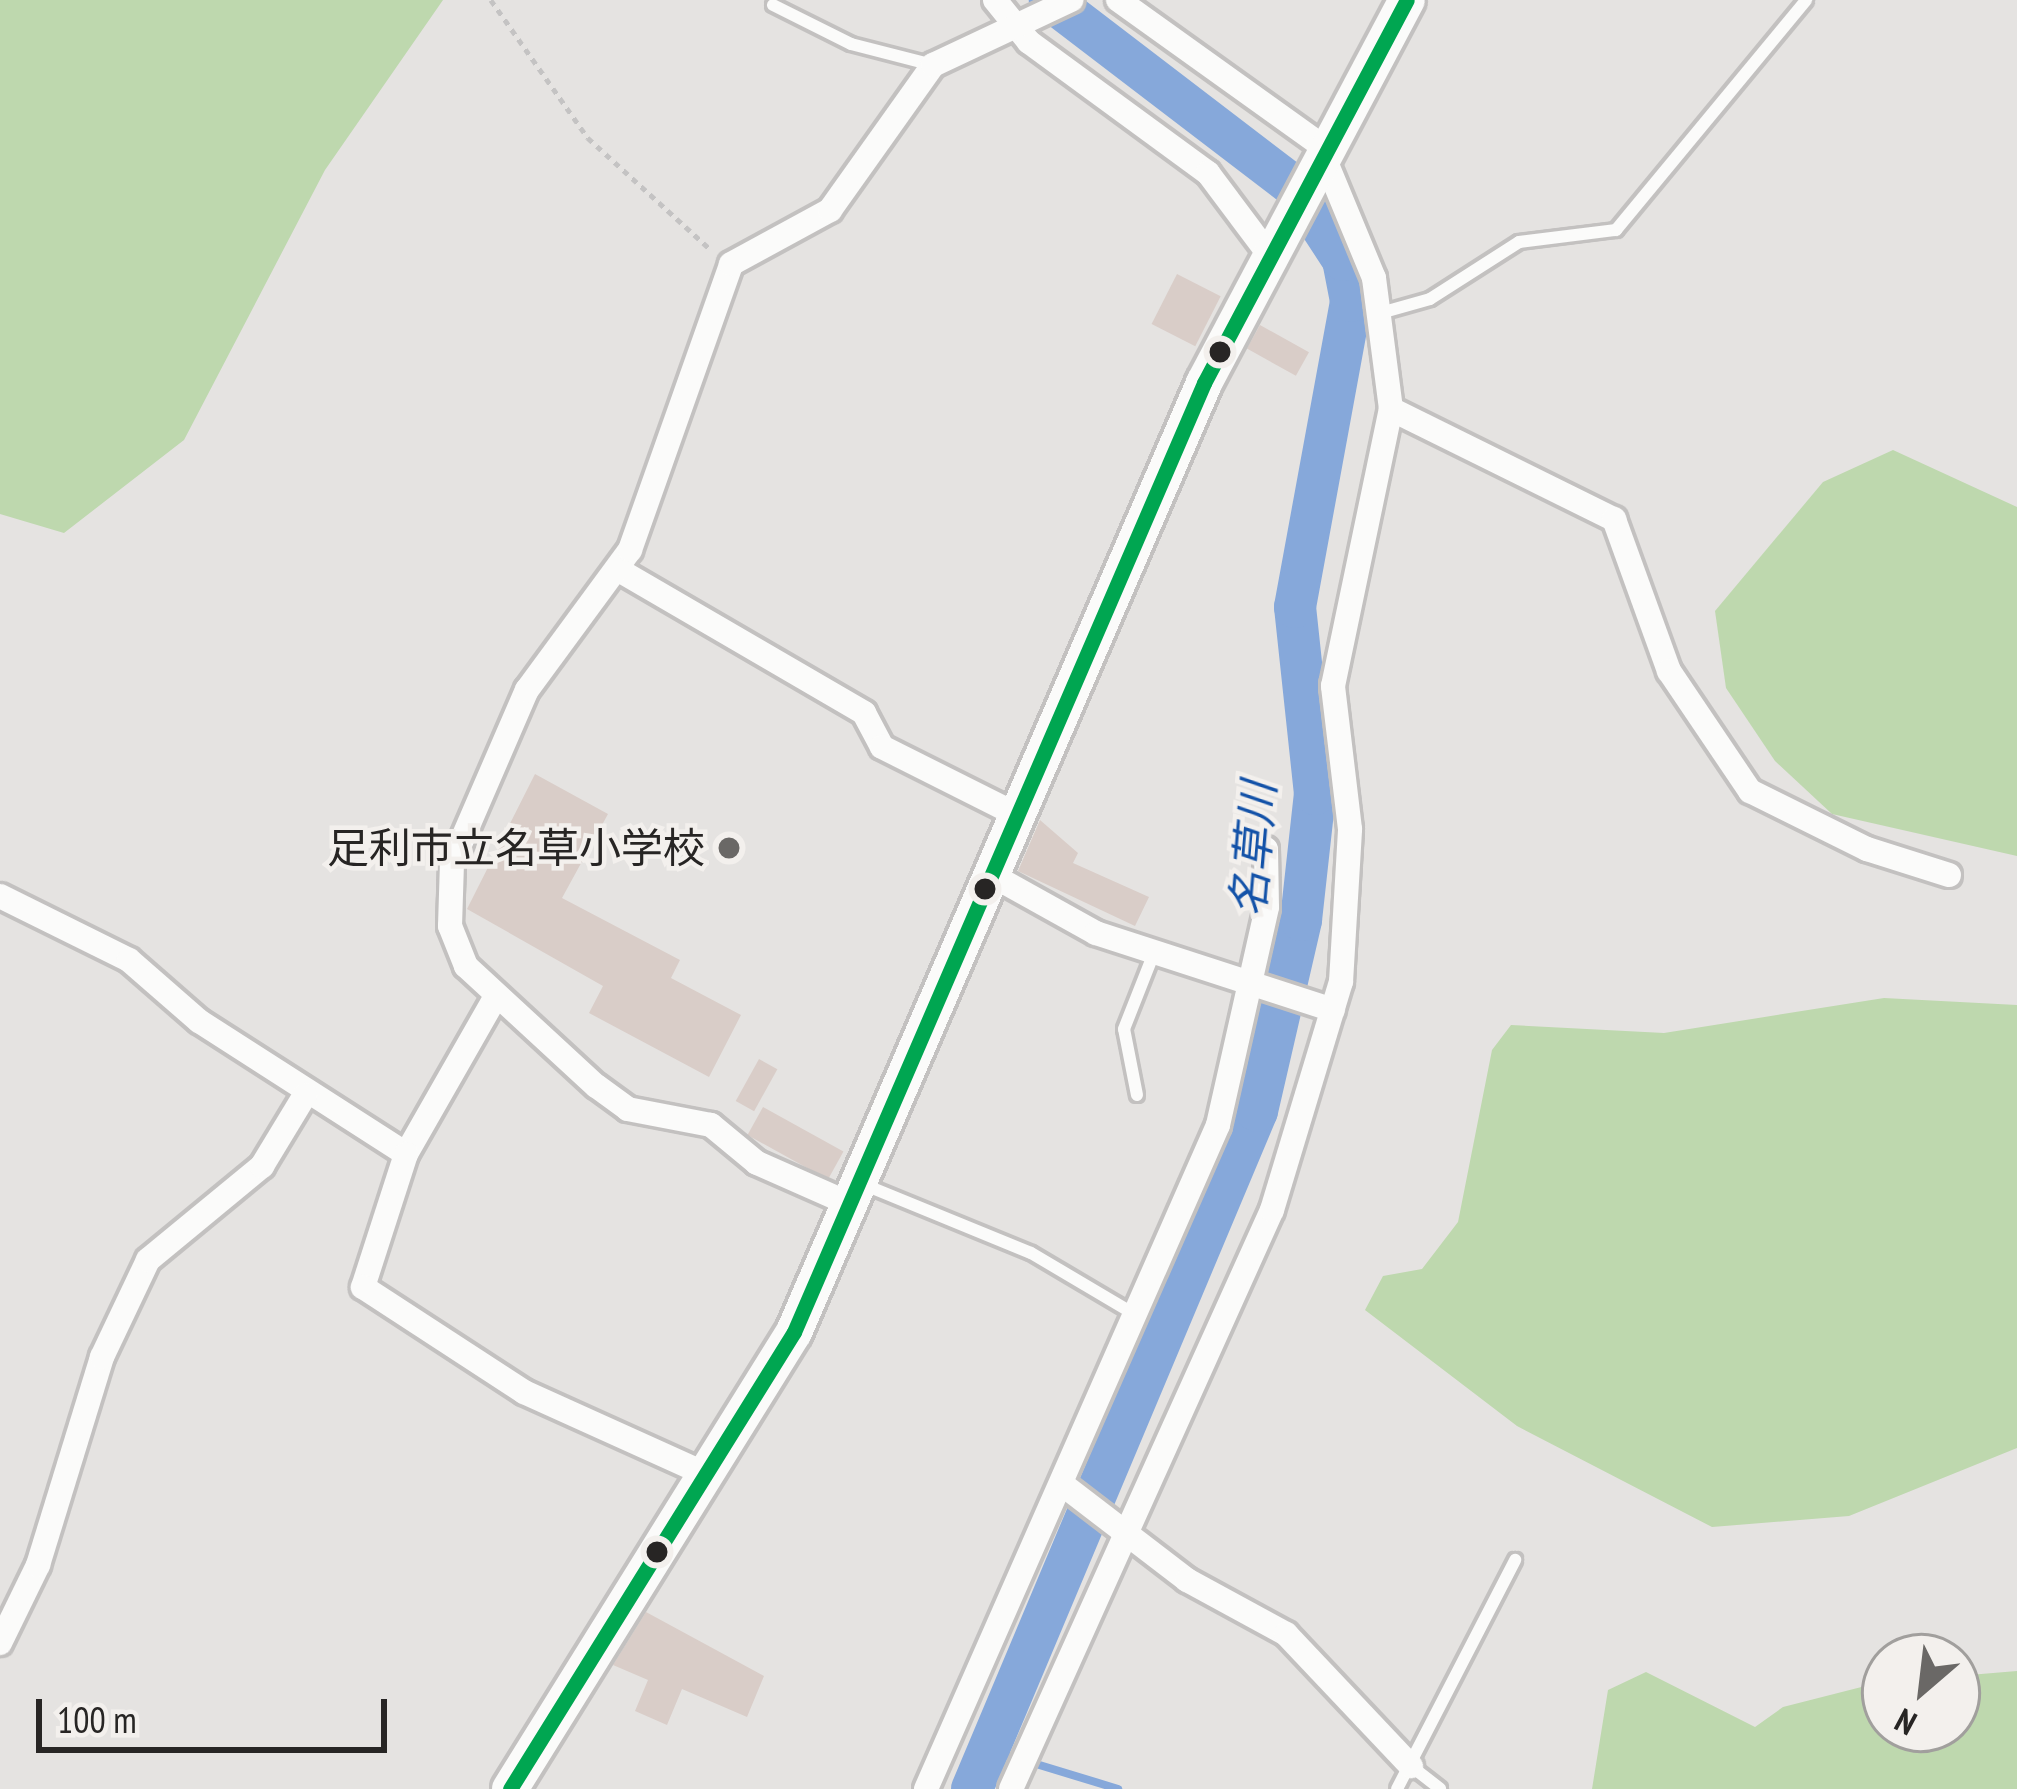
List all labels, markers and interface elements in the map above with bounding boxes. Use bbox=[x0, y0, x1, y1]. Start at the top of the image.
unlabelled marker bbox=[1209, 341, 1231, 363]
water label: 名草川 bbox=[1220, 779, 1286, 919]
place label: 足利市立名草小学校 bbox=[327, 823, 705, 873]
marker: 足利市立名草小学校 bbox=[716, 835, 742, 861]
unlabelled marker bbox=[974, 878, 996, 900]
unlabelled marker bbox=[646, 1541, 668, 1563]
north arrow bbox=[1861, 1633, 1981, 1753]
scale bar bbox=[42, 1675, 393, 1749]
text: 100 m bbox=[57, 1696, 137, 1743]
text: N bbox=[1887, 1699, 1923, 1746]

